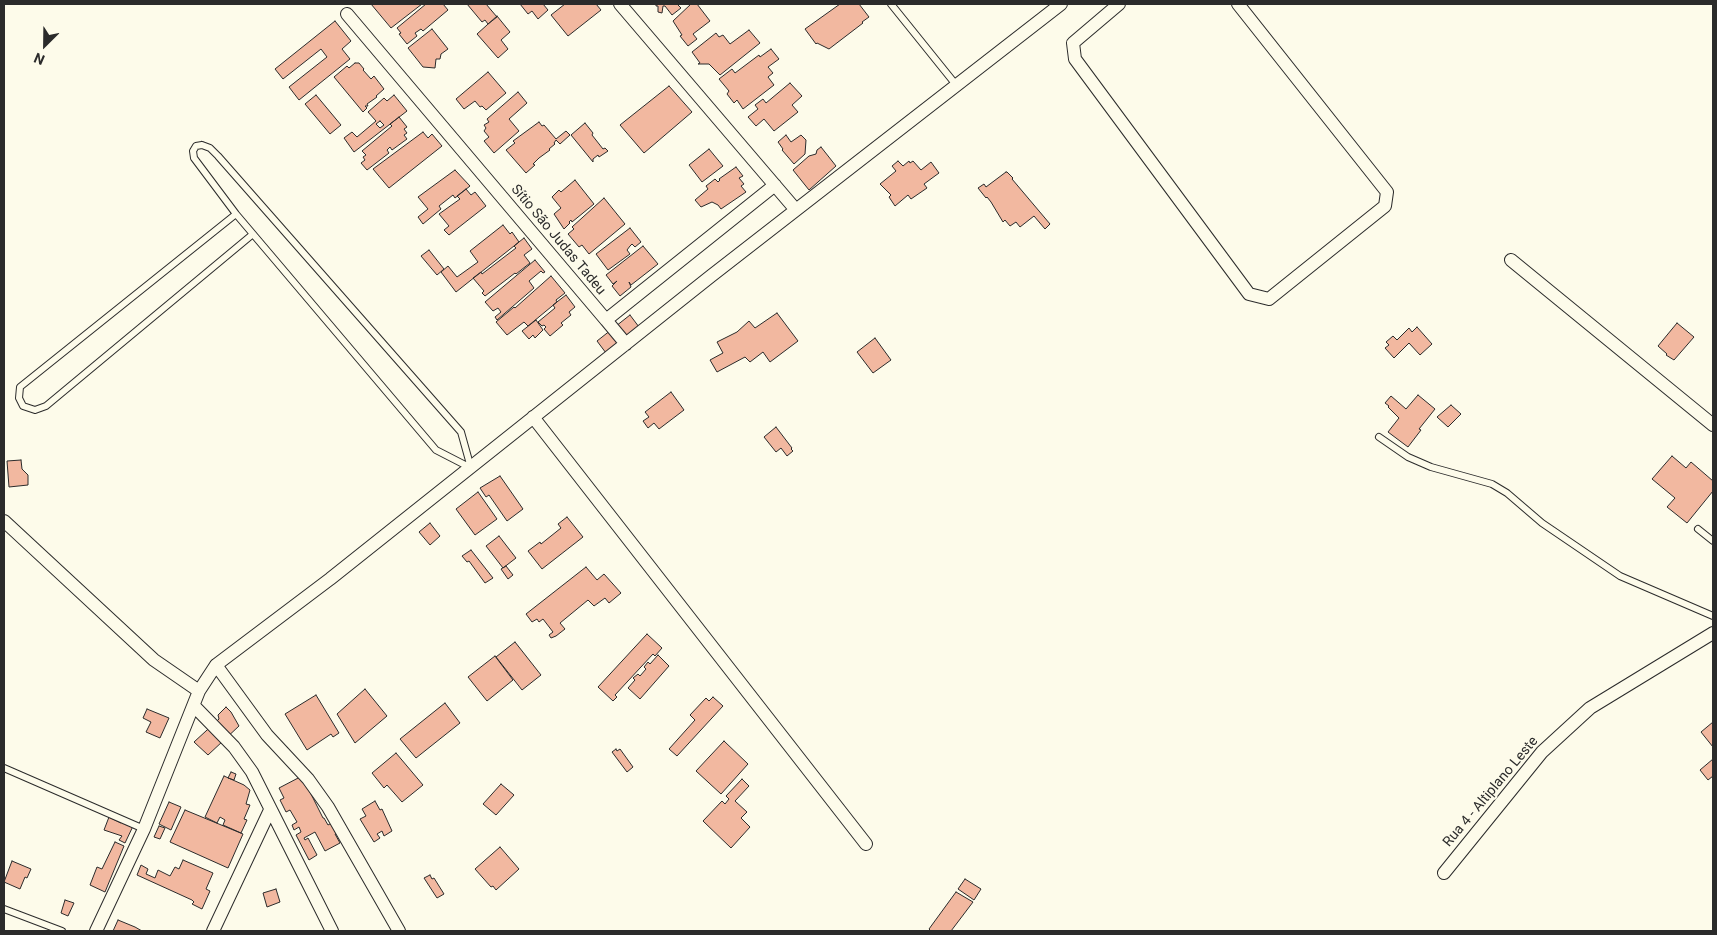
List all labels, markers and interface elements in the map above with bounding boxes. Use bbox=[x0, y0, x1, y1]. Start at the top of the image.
north arrow bbox=[20, 20, 70, 70]
text: N bbox=[31, 50, 47, 68]
street label: Sítio São Judas Tadeu bbox=[507, 182, 609, 298]
street label: Rua 4 - Altiplano Leste bbox=[1440, 733, 1542, 851]

